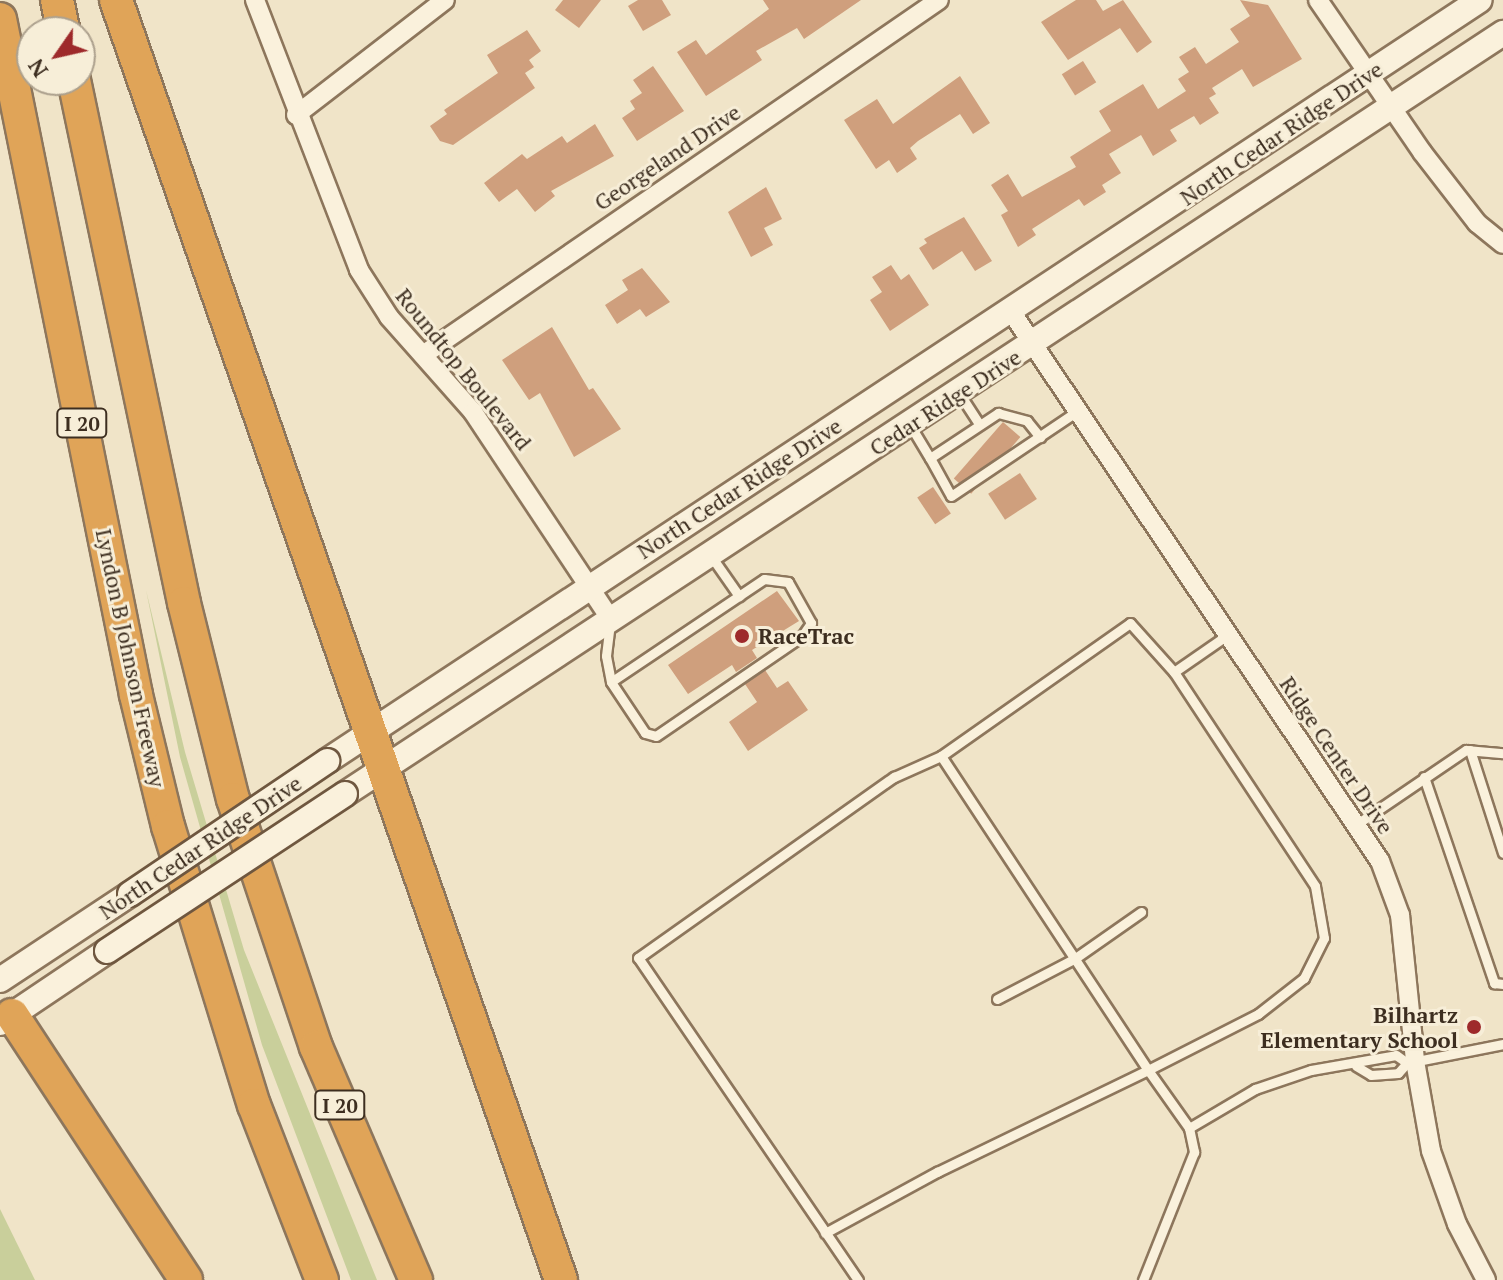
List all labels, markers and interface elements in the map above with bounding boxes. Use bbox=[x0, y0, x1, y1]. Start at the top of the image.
north arrow bbox=[16, 16, 96, 96]
text: N bbox=[21, 54, 54, 84]
street label: North Cedar Ridge Drive bbox=[1175, 55, 1387, 211]
street label: Georgeland Drive bbox=[589, 98, 745, 216]
street label: Roundtop Boulevard bbox=[391, 283, 537, 455]
street label: Cedar Ridge Drive bbox=[864, 343, 1026, 461]
road number: I 20 bbox=[56, 407, 108, 439]
street label: North Cedar Ridge Drive bbox=[632, 412, 846, 564]
street label: Lyndon B Johnson Freeway bbox=[91, 526, 171, 790]
place label: RaceTrac bbox=[758, 623, 854, 649]
marker: RaceTrac bbox=[733, 627, 751, 645]
street label: Ridge Center Drive bbox=[1275, 671, 1399, 839]
street label: North Cedar Ridge Drive bbox=[94, 769, 306, 925]
place label: Bilhartz Elementary School bbox=[1261, 1001, 1458, 1052]
marker: Bilhartz Elementary School bbox=[1465, 1018, 1483, 1036]
road number: I 20 bbox=[314, 1089, 366, 1121]

